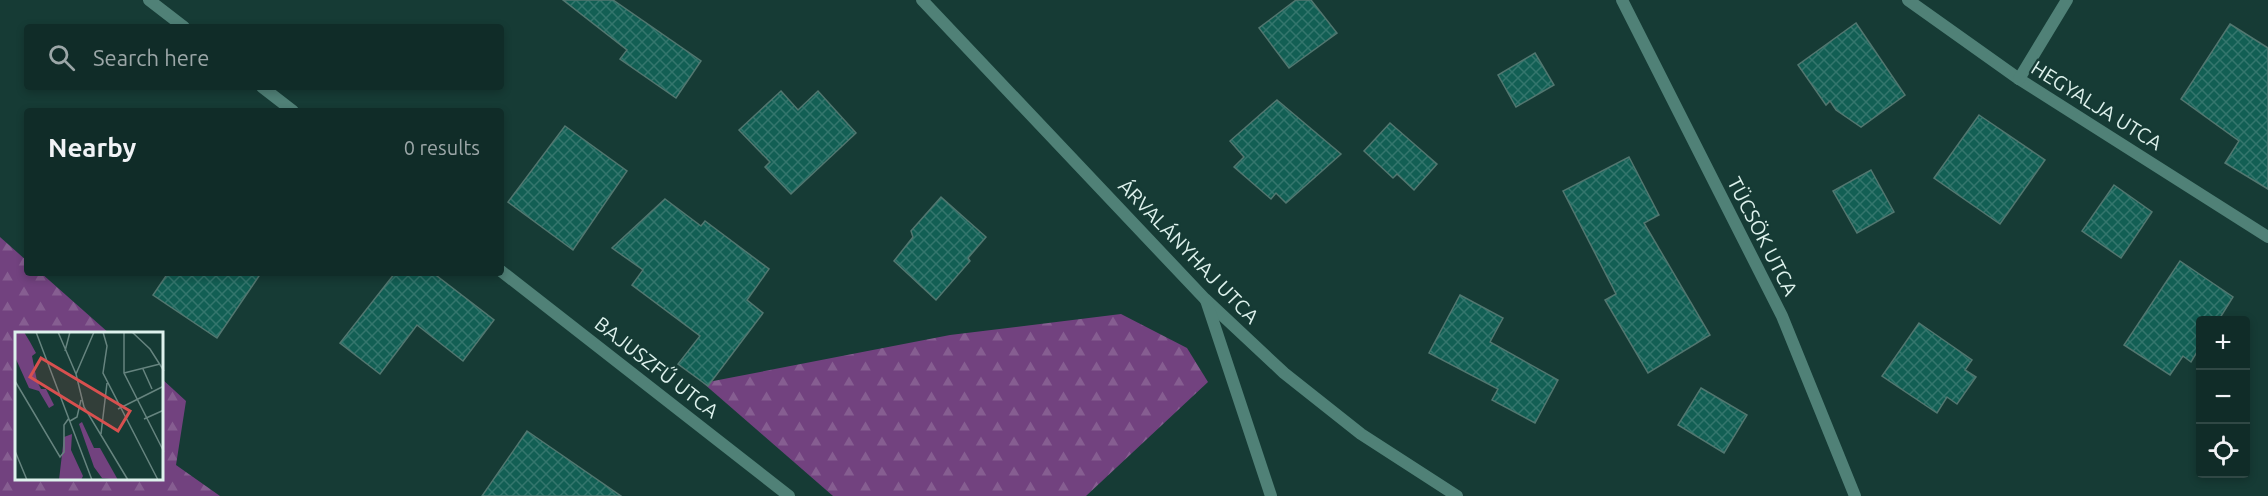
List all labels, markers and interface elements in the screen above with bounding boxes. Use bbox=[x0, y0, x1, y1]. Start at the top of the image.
search box bbox=[24, 24, 504, 90]
icon: search bbox=[45, 41, 78, 74]
text: Search here bbox=[93, 45, 209, 70]
street label: HEGYALJA UTCA bbox=[2028, 56, 2166, 154]
text: Nearby bbox=[48, 133, 136, 162]
text: 0 results bbox=[404, 136, 480, 159]
street label: TÜCSÖK UTCA bbox=[1723, 173, 1803, 299]
street label: ÁRVALÁNYHAJ UTCA bbox=[1114, 174, 1264, 328]
street label: BAJUSZFŰ UTCA bbox=[591, 312, 723, 422]
map controls bbox=[2196, 316, 2250, 478]
button: + bbox=[2196, 316, 2250, 370]
inset map bbox=[15, 332, 164, 481]
button: − bbox=[2196, 370, 2250, 424]
button: locate bbox=[2196, 424, 2250, 478]

